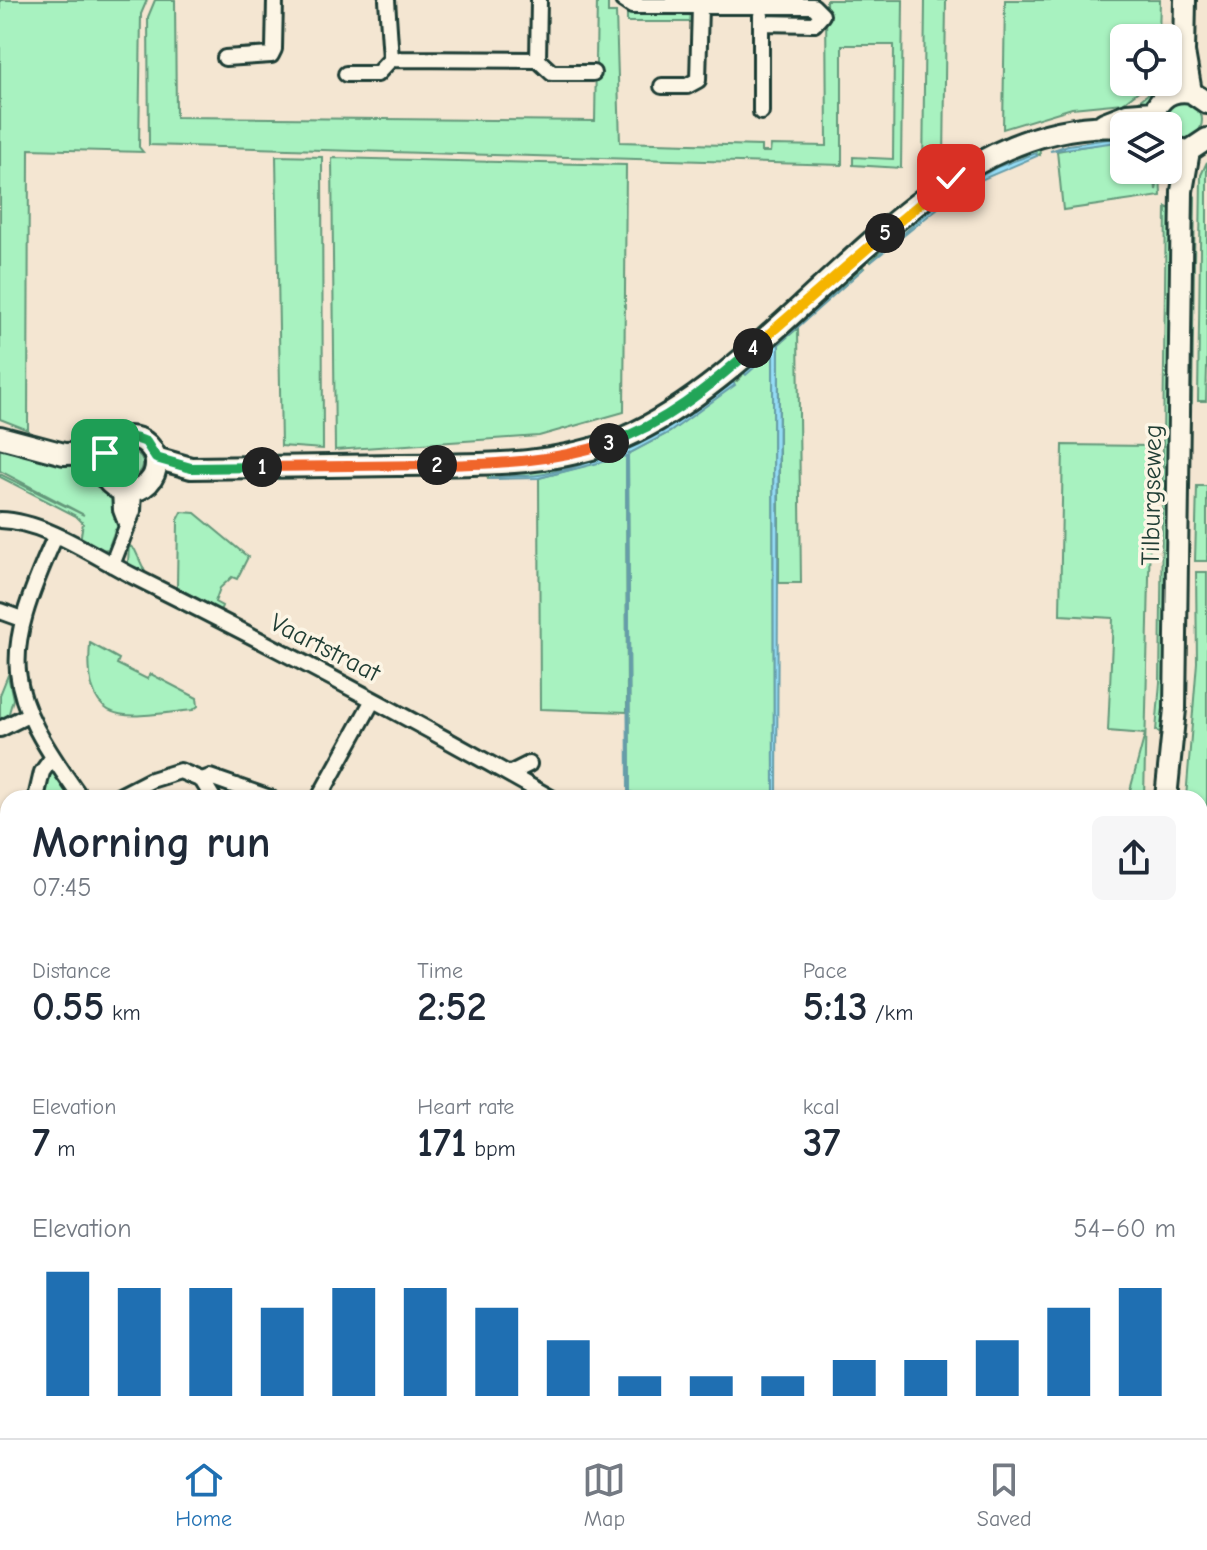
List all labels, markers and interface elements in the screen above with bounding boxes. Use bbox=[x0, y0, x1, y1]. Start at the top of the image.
map controls bbox=[1110, 24, 1182, 184]
button: locate bbox=[1110, 24, 1182, 96]
button: layers bbox=[1110, 112, 1182, 184]
pin bbox=[917, 144, 985, 212]
icon: check bbox=[929, 156, 973, 200]
pin: 5 bbox=[865, 213, 905, 253]
text: 5 bbox=[879, 220, 891, 246]
pin: 4 bbox=[733, 328, 773, 368]
text: 4 bbox=[748, 335, 758, 361]
pin bbox=[71, 419, 139, 487]
pin: 3 bbox=[589, 423, 629, 463]
street label: Tilburgseweg bbox=[1136, 424, 1168, 566]
text: 3 bbox=[604, 430, 614, 456]
icon: arrive bbox=[83, 431, 127, 475]
pin: 2 bbox=[417, 445, 457, 485]
pin: 1 bbox=[242, 447, 282, 487]
text: 2 bbox=[432, 452, 442, 478]
text: 1 bbox=[258, 454, 266, 480]
street label: Vaartstraat bbox=[265, 608, 386, 689]
button: share bbox=[1092, 816, 1176, 900]
text: Morning run bbox=[32, 817, 271, 868]
text: 07:45 bbox=[32, 873, 92, 903]
text: Distance bbox=[32, 958, 111, 984]
text: Time bbox=[417, 958, 463, 984]
text: Pace bbox=[803, 958, 847, 984]
text: 0.55 bbox=[32, 984, 105, 1030]
text: 2:52 bbox=[417, 984, 487, 1030]
text: 5:13 bbox=[803, 984, 868, 1030]
text: km bbox=[105, 1000, 141, 1026]
text: /km bbox=[868, 1000, 913, 1026]
text: Elevation bbox=[32, 1094, 116, 1120]
text: Heart rate bbox=[417, 1094, 514, 1120]
text: kcal bbox=[803, 1094, 840, 1120]
text: 7 bbox=[32, 1120, 50, 1166]
text: 171 bbox=[417, 1120, 467, 1166]
text: 37 bbox=[803, 1120, 840, 1166]
text: m bbox=[50, 1136, 76, 1162]
text: bpm bbox=[467, 1136, 516, 1162]
text: Elevation bbox=[32, 1214, 132, 1244]
text: 54–60 m bbox=[1074, 1214, 1176, 1244]
tab: Home bbox=[175, 1458, 232, 1532]
tab: Map bbox=[582, 1458, 626, 1532]
tab: Saved bbox=[977, 1458, 1032, 1532]

